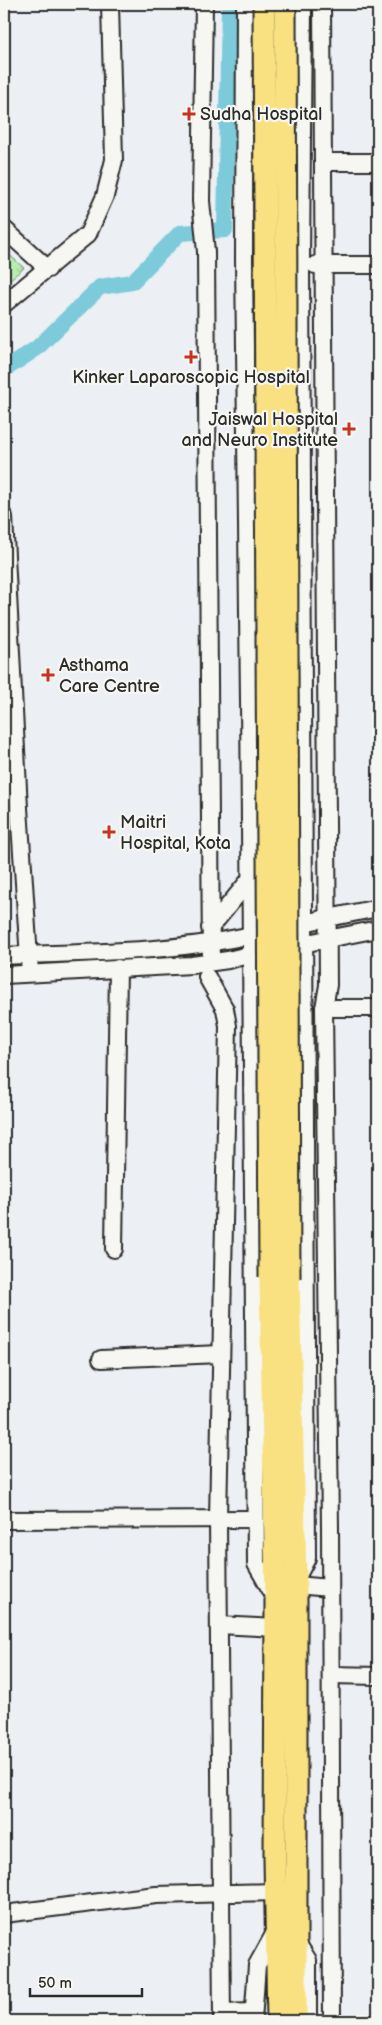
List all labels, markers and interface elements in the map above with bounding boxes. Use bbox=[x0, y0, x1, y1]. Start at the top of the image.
place label: Sudha Hospital bbox=[200, 104, 322, 125]
marker: Sudha Hospital bbox=[182, 107, 196, 121]
marker: Kinker Laparoscopic Hospital bbox=[184, 350, 198, 364]
place label: Kinker Laparoscopic Hospital bbox=[72, 367, 310, 388]
place label: Jaiswal Hospital and Neuro Institute bbox=[182, 409, 338, 451]
marker: Jaiswal Hospital and Neuro Institute bbox=[342, 422, 356, 436]
place label: Asthama Care Centre bbox=[59, 655, 160, 697]
marker: Asthama Care Centre bbox=[41, 668, 55, 682]
place label: Maitri Hospital, Kota bbox=[120, 812, 231, 854]
marker: Maitri Hospital, Kota bbox=[102, 825, 116, 839]
scale bar bbox=[30, 1965, 142, 1997]
text: 50 m bbox=[38, 1974, 72, 1993]

